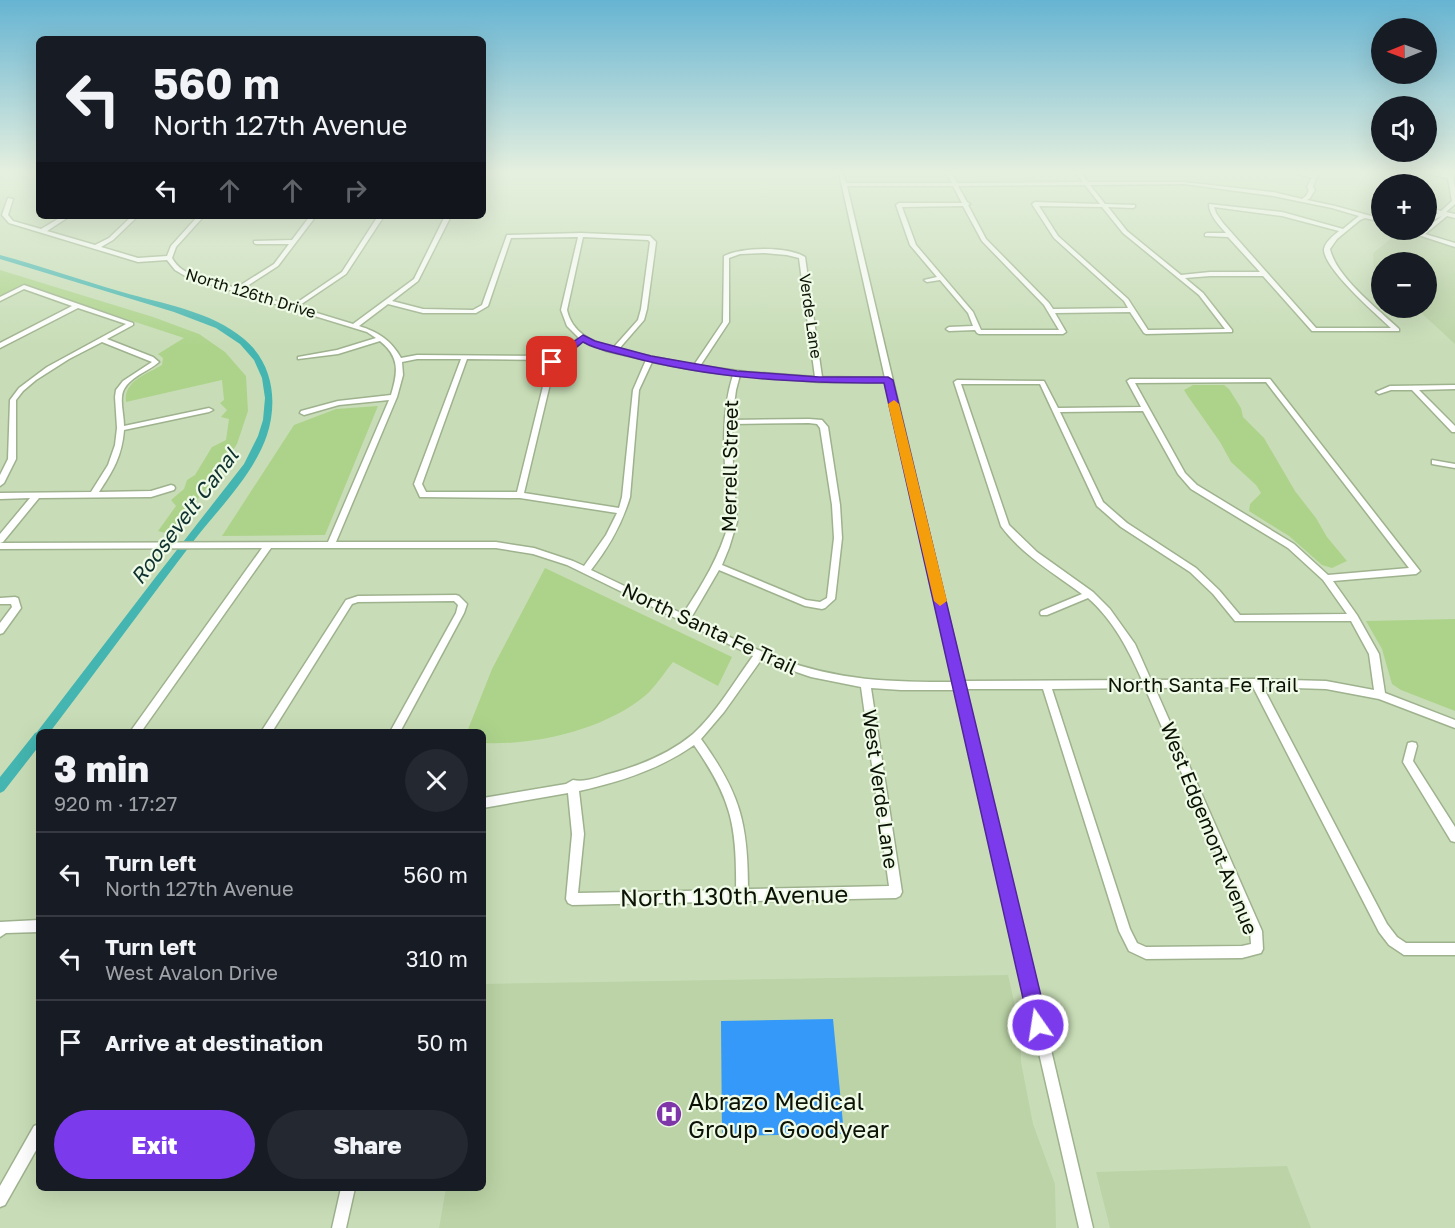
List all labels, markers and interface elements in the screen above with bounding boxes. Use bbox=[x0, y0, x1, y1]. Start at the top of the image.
north arrow bbox=[1371, 18, 1437, 84]
map controls bbox=[1371, 18, 1437, 318]
text: 560 m bbox=[153, 58, 280, 108]
icon: left bbox=[54, 60, 132, 138]
button: sound bbox=[1371, 96, 1437, 162]
text: North 127th Avenue bbox=[153, 109, 407, 141]
icon: left bbox=[150, 174, 183, 207]
icon: ahead bbox=[213, 174, 246, 207]
icon: ahead bbox=[276, 174, 309, 207]
icon: right bbox=[339, 174, 372, 207]
button: + bbox=[1371, 174, 1437, 240]
button: − bbox=[1371, 252, 1437, 318]
street label: North 126th Drive bbox=[183, 264, 319, 322]
street label: Verde Lane bbox=[795, 272, 827, 360]
pin bbox=[526, 336, 577, 387]
icon: arrive bbox=[535, 345, 568, 378]
street label: Merrell Street bbox=[716, 399, 742, 533]
water label: Roosevelt Canal bbox=[124, 442, 244, 589]
street label: North Santa Fe Trail bbox=[618, 577, 802, 679]
street label: North Santa Fe Trail bbox=[1108, 672, 1298, 696]
street label: West Verde Lane bbox=[858, 708, 904, 870]
street label: West Edgemont Avenue bbox=[1156, 718, 1264, 938]
text: 3 min bbox=[54, 747, 149, 790]
button: close bbox=[405, 749, 468, 812]
text: 920 m · 17:27 bbox=[54, 791, 177, 815]
text: Turn left bbox=[105, 849, 196, 876]
icon: left bbox=[54, 858, 87, 891]
text: 560 m bbox=[403, 861, 468, 888]
text: North 127th Avenue bbox=[105, 876, 294, 900]
street label: North 130th Avenue bbox=[620, 879, 848, 911]
text: Turn left bbox=[105, 933, 196, 960]
icon: left bbox=[54, 942, 87, 975]
text: 310 m bbox=[406, 945, 468, 972]
text: West Avalon Drive bbox=[105, 960, 278, 984]
position arrow bbox=[1006, 993, 1070, 1057]
icon: arrive bbox=[54, 1026, 87, 1059]
text: Arrive at destination bbox=[105, 1029, 323, 1056]
text: 50 m bbox=[417, 1029, 468, 1056]
place label: Abrazo Medical Group - Goodyear bbox=[688, 1086, 889, 1143]
hospital icon: Abrazo Medical Group - Goodyear bbox=[654, 1099, 684, 1129]
button: Exit bbox=[54, 1110, 255, 1179]
button: Share bbox=[267, 1110, 468, 1179]

